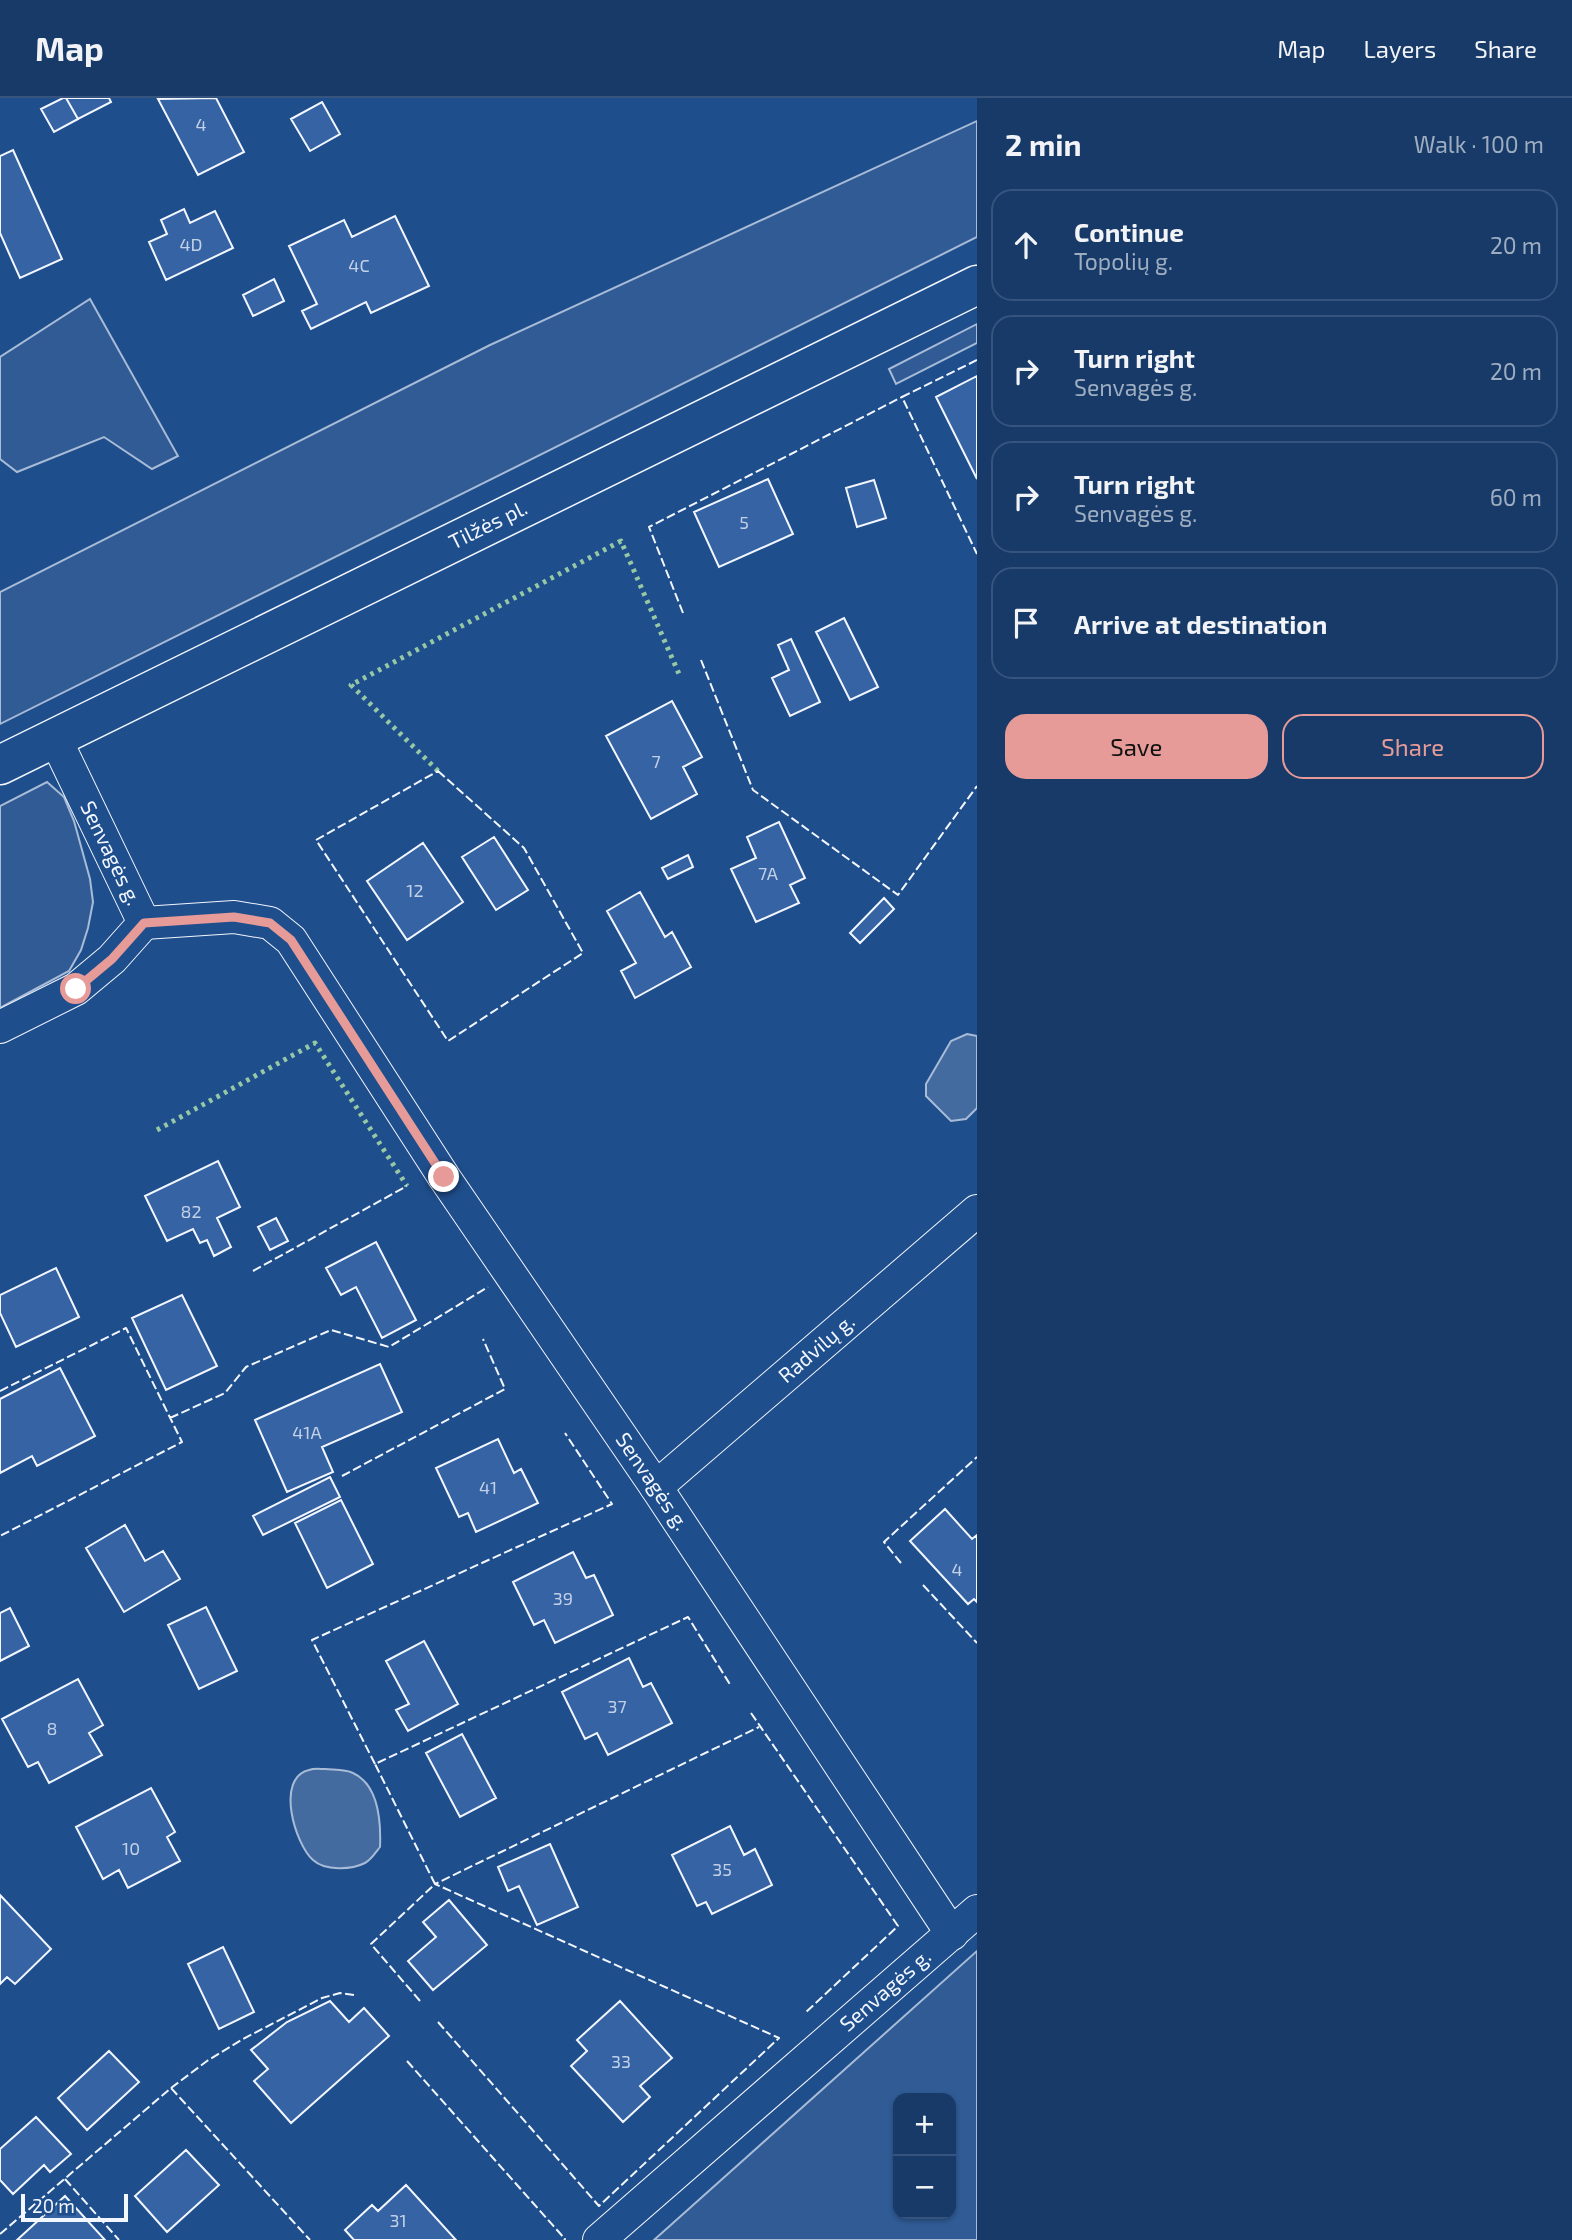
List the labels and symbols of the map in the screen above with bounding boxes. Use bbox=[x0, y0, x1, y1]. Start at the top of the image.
house number: 4 bbox=[195, 113, 207, 135]
house number: 4D bbox=[179, 233, 203, 255]
house number: 4C bbox=[348, 254, 370, 276]
street label: Tilžės pl. bbox=[444, 494, 531, 554]
house number: 5 bbox=[739, 511, 749, 533]
house number: 7 bbox=[651, 750, 661, 772]
street label: Senvagės g. bbox=[76, 797, 148, 909]
house number: 7A bbox=[758, 862, 779, 884]
house number: 12 bbox=[406, 879, 424, 901]
route start bbox=[60, 973, 91, 1004]
route end bbox=[428, 1161, 459, 1192]
house number: 82 bbox=[180, 1200, 202, 1222]
street label: Radvilų g. bbox=[773, 1308, 859, 1387]
house number: 41A bbox=[292, 1421, 323, 1443]
street label: Senvagės g. bbox=[611, 1427, 695, 1534]
house number: 41 bbox=[479, 1476, 497, 1498]
house number: 4 bbox=[951, 1558, 963, 1580]
house number: 39 bbox=[553, 1587, 573, 1609]
house number: 37 bbox=[607, 1695, 627, 1717]
house number: 8 bbox=[47, 1717, 57, 1739]
house number: 10 bbox=[122, 1837, 140, 1859]
house number: 35 bbox=[712, 1858, 732, 1880]
street label: Senvagės g. bbox=[834, 1943, 935, 2036]
house number: 33 bbox=[611, 2050, 631, 2072]
scale bar bbox=[21, 2191, 128, 2223]
house number: 31 bbox=[389, 2209, 407, 2231]

